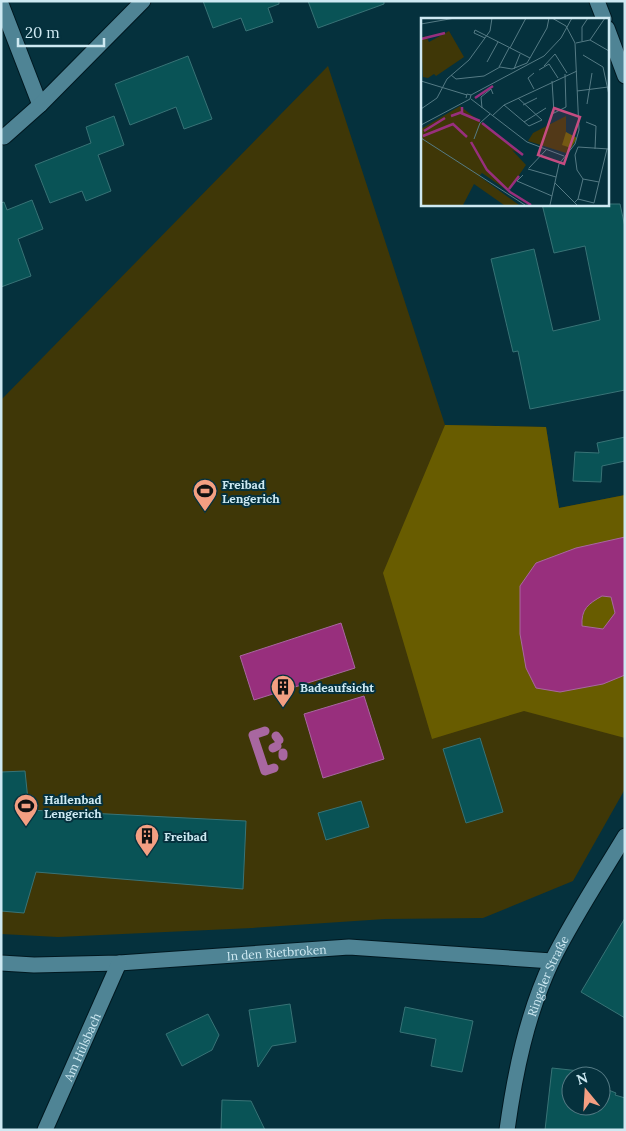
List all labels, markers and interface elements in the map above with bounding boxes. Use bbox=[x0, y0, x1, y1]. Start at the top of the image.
scale bar bbox=[18, 15, 104, 47]
inset map bbox=[421, 18, 608, 205]
text: 20 m bbox=[25, 23, 60, 42]
place label: Freibad Lengerich bbox=[222, 477, 280, 506]
sports icon: Freibad Lengerich bbox=[192, 478, 218, 512]
building icon: Badeaufsicht bbox=[270, 674, 296, 708]
place label: Badeaufsicht bbox=[300, 680, 375, 695]
place label: Hallenbad Lengerich bbox=[44, 792, 102, 821]
sports icon: Hallenbad Lengerich bbox=[13, 793, 39, 827]
building icon: Freibad bbox=[134, 823, 160, 857]
place label: Freibad bbox=[164, 829, 207, 844]
street label: Ringeler Straße bbox=[524, 932, 572, 1018]
street label: In den Rietbroken bbox=[226, 941, 327, 963]
street label: Am Hülsbach bbox=[60, 1010, 104, 1084]
north arrow bbox=[561, 1066, 611, 1116]
text: N bbox=[574, 1068, 590, 1089]

